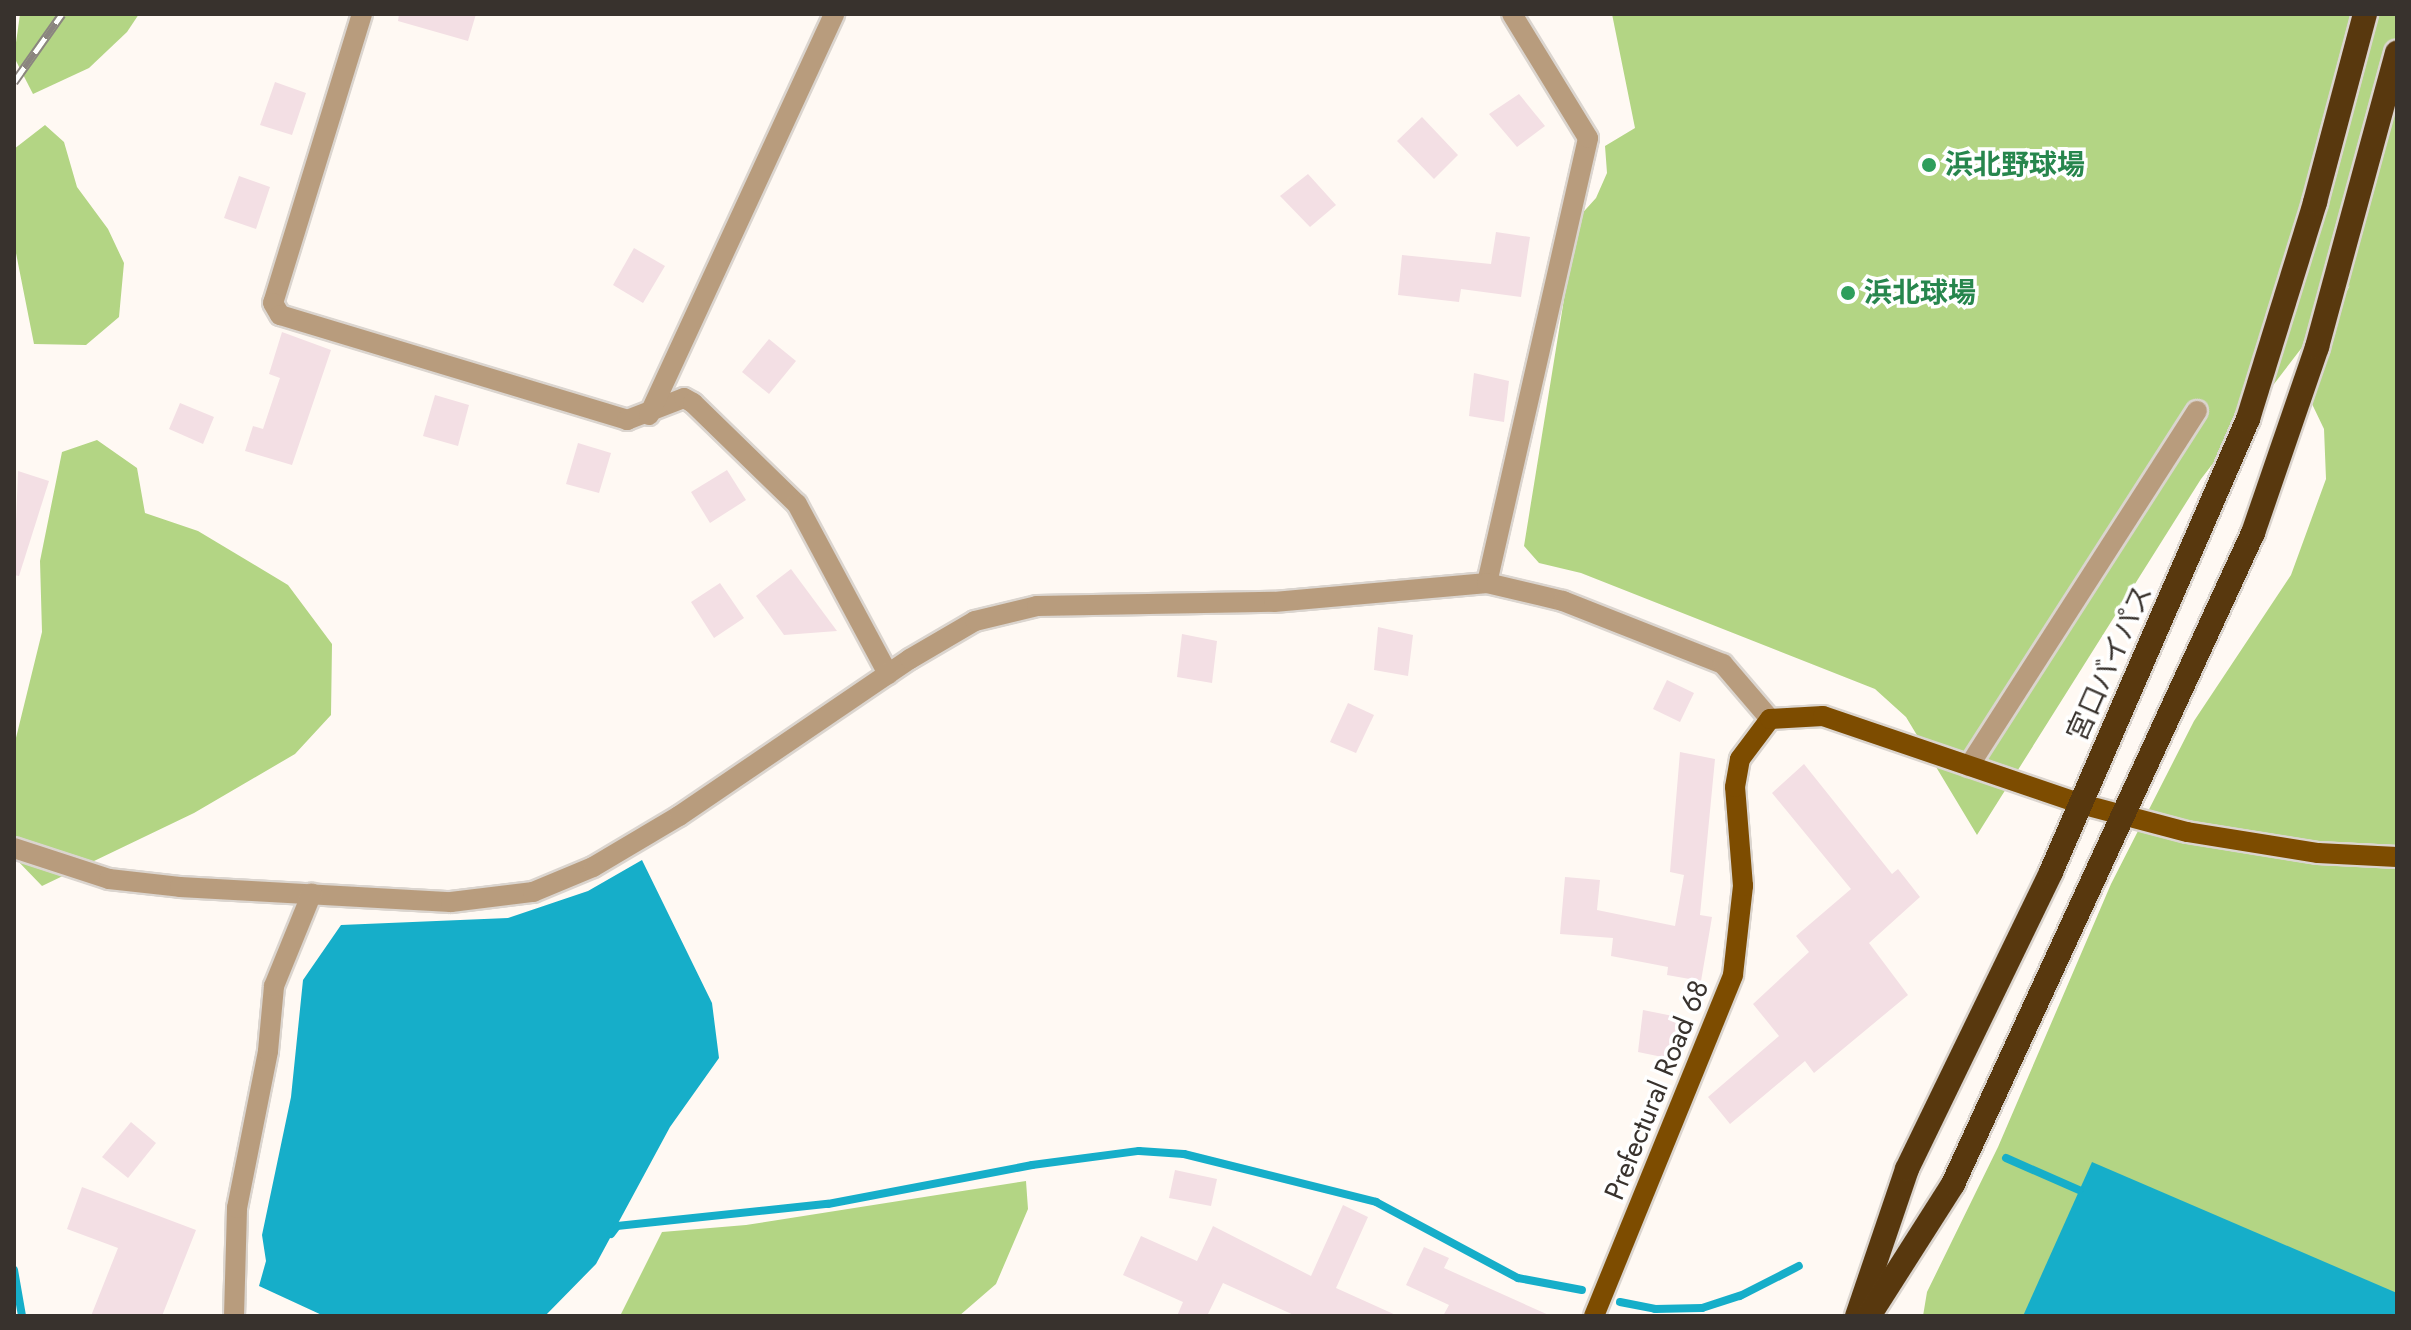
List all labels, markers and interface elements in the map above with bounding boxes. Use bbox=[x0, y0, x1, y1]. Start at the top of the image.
place label: 浜北野球場 bbox=[1945, 148, 2085, 182]
marker: 浜北野球場 bbox=[1920, 156, 1938, 174]
place label: 浜北球場 bbox=[1864, 276, 1976, 310]
marker: 浜北球場 bbox=[1839, 284, 1857, 302]
street label: 宮口バイパス bbox=[2060, 579, 2160, 747]
street label: Prefectural Road 68 bbox=[1598, 975, 1716, 1205]

